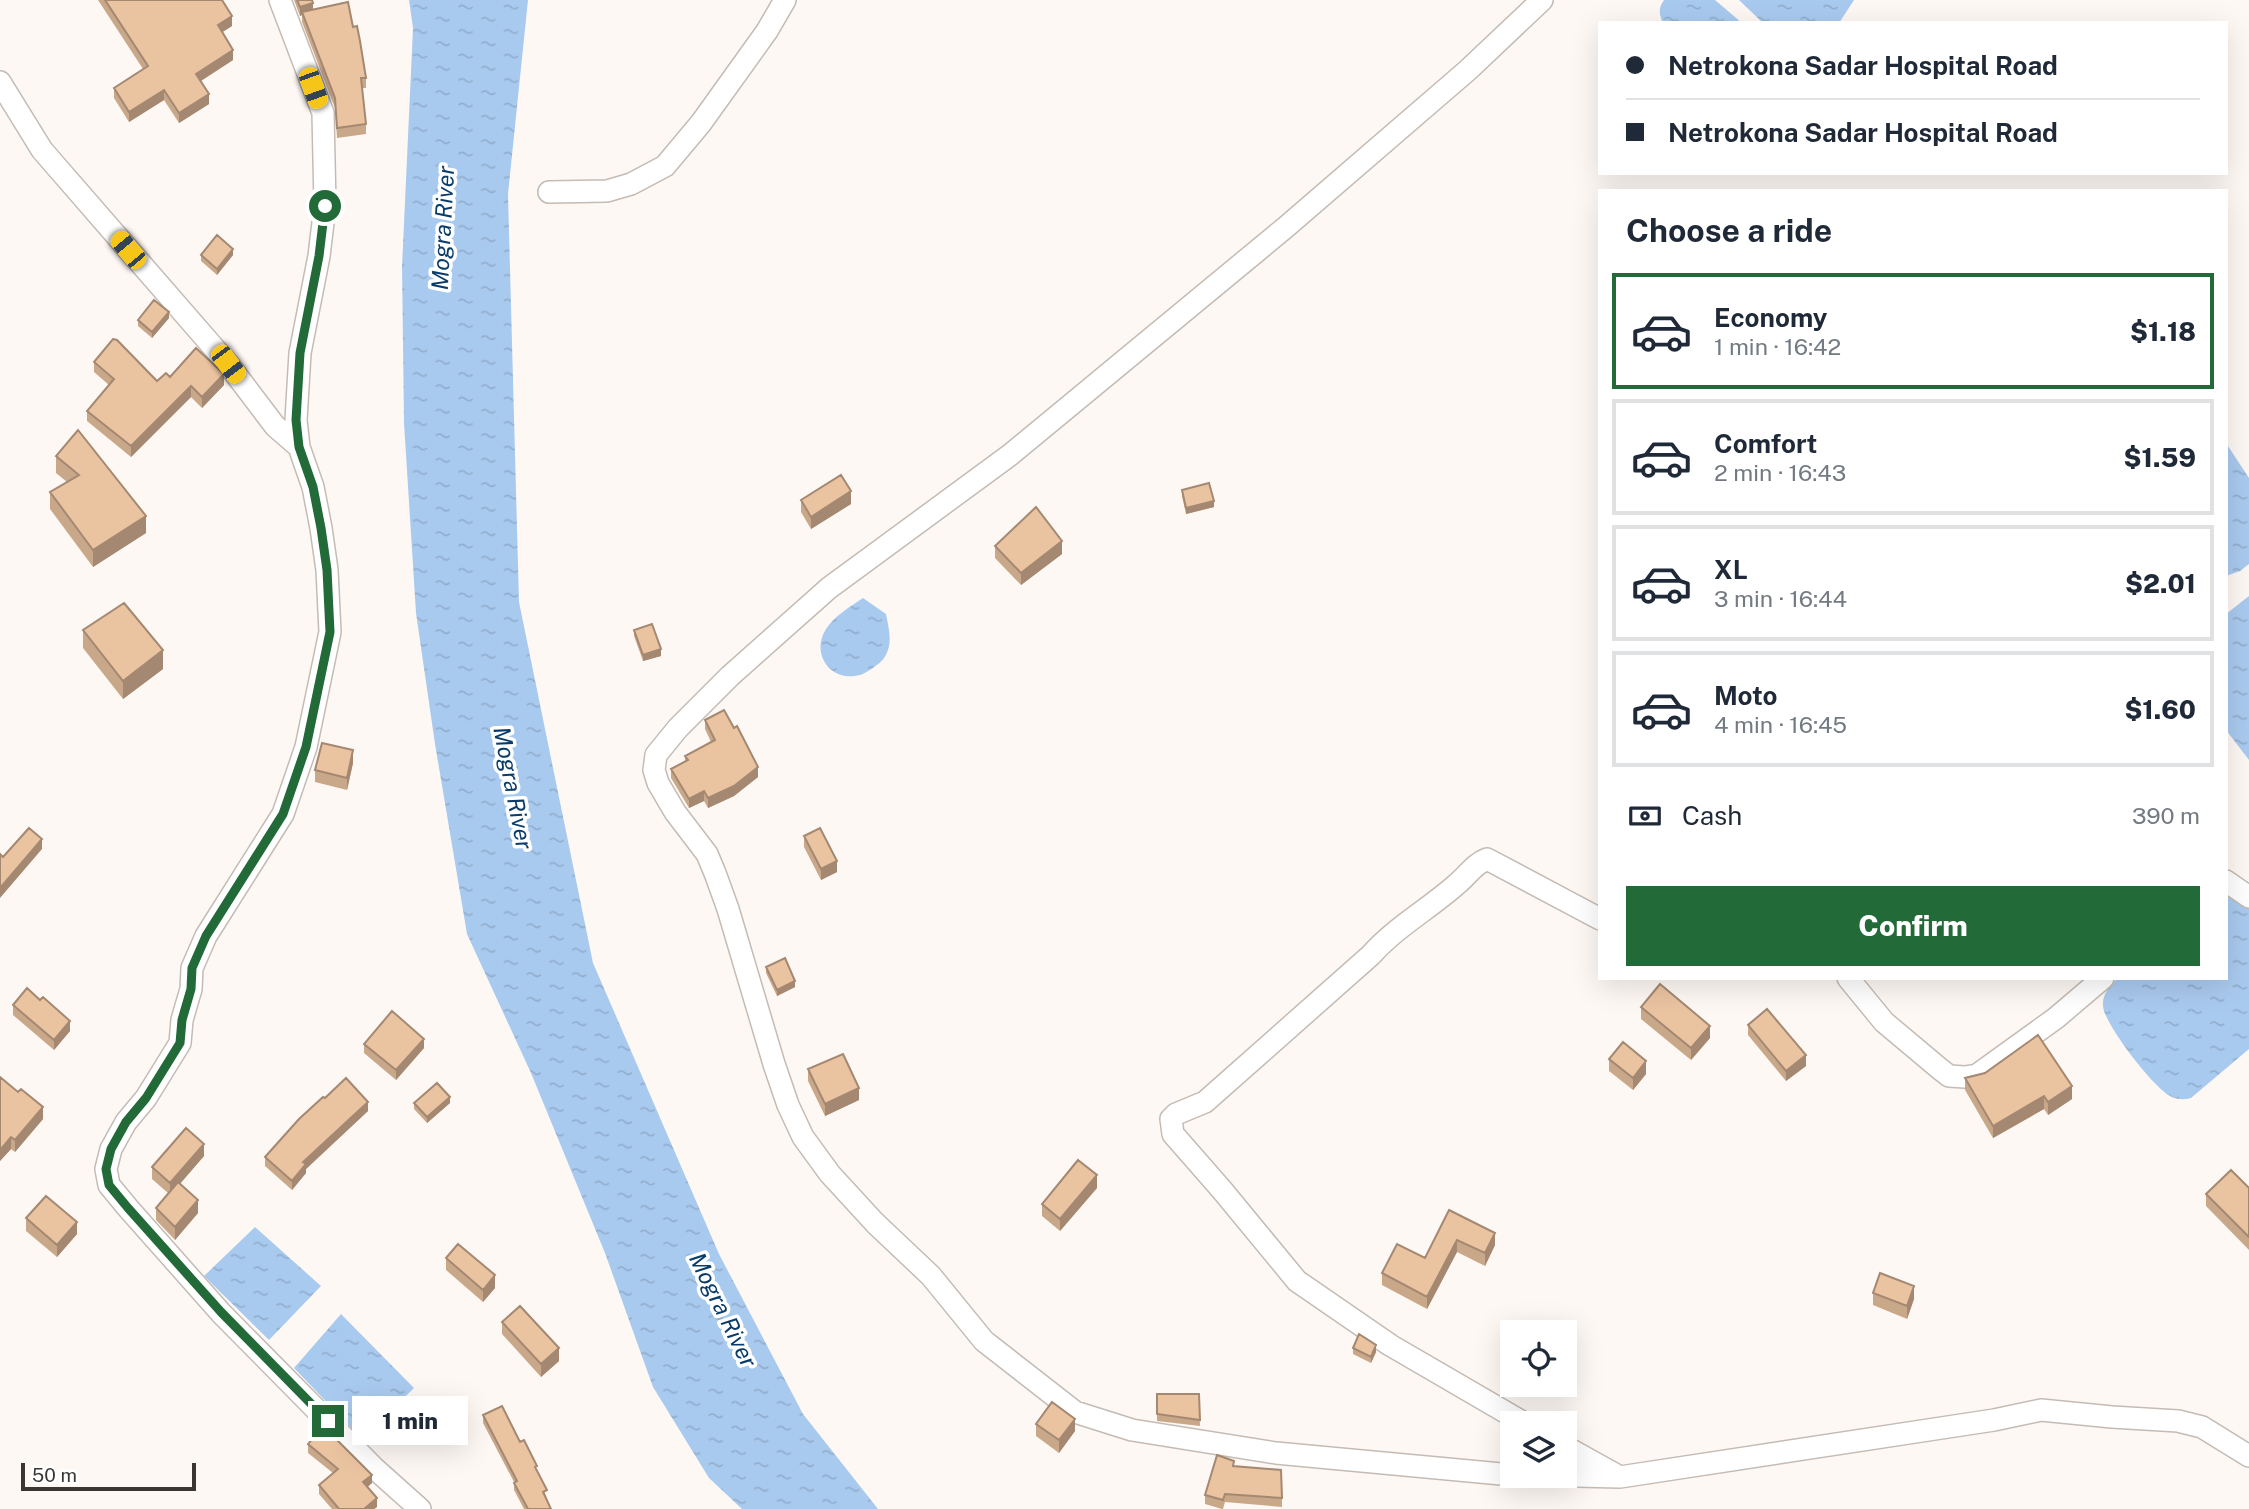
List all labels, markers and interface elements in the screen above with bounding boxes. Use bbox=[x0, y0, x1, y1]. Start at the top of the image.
text: Netrokona Sadar Hospital Road bbox=[1668, 50, 2058, 81]
car bbox=[296, 65, 331, 111]
text: Netrokona Sadar Hospital Road bbox=[1668, 117, 2058, 148]
water label: Mogra River bbox=[426, 165, 459, 291]
route start bbox=[309, 190, 341, 222]
text: Choose a ride bbox=[1626, 212, 1832, 249]
car bbox=[107, 227, 150, 273]
icon: car bbox=[1630, 300, 1693, 363]
text: Economy bbox=[1714, 302, 1827, 333]
text: $1.18 bbox=[2130, 316, 2196, 347]
text: 1 min · 16:42 bbox=[1714, 333, 1841, 360]
car bbox=[207, 341, 250, 387]
icon: car bbox=[1630, 426, 1693, 489]
text: Comfort bbox=[1714, 428, 1817, 459]
text: $1.59 bbox=[2124, 442, 2196, 473]
text: 2 min · 16:43 bbox=[1714, 459, 1846, 486]
icon: car bbox=[1630, 552, 1693, 615]
text: XL bbox=[1714, 554, 1748, 585]
text: $2.01 bbox=[2125, 568, 2196, 599]
text: 3 min · 16:44 bbox=[1714, 585, 1847, 612]
icon: car bbox=[1630, 678, 1693, 741]
text: Moto bbox=[1714, 680, 1777, 711]
text: $1.60 bbox=[2124, 694, 2196, 725]
text: 4 min · 16:45 bbox=[1714, 711, 1847, 738]
water label: Mogra River bbox=[488, 724, 539, 852]
icon: cash bbox=[1626, 797, 1664, 835]
text: Cash bbox=[1682, 800, 1742, 831]
text: 390 m bbox=[2132, 802, 2200, 829]
button: Confirm bbox=[1626, 886, 2200, 966]
water label: Mogra River bbox=[684, 1248, 763, 1372]
map controls bbox=[1500, 1320, 1577, 1488]
button: locate bbox=[1500, 1320, 1577, 1397]
callout: 1 min bbox=[352, 1396, 468, 1446]
route end bbox=[312, 1405, 344, 1437]
text: 1 min bbox=[382, 1407, 438, 1434]
button: layers bbox=[1500, 1411, 1577, 1488]
scale bar bbox=[21, 1460, 196, 1492]
text: 50 m bbox=[32, 1464, 77, 1486]

